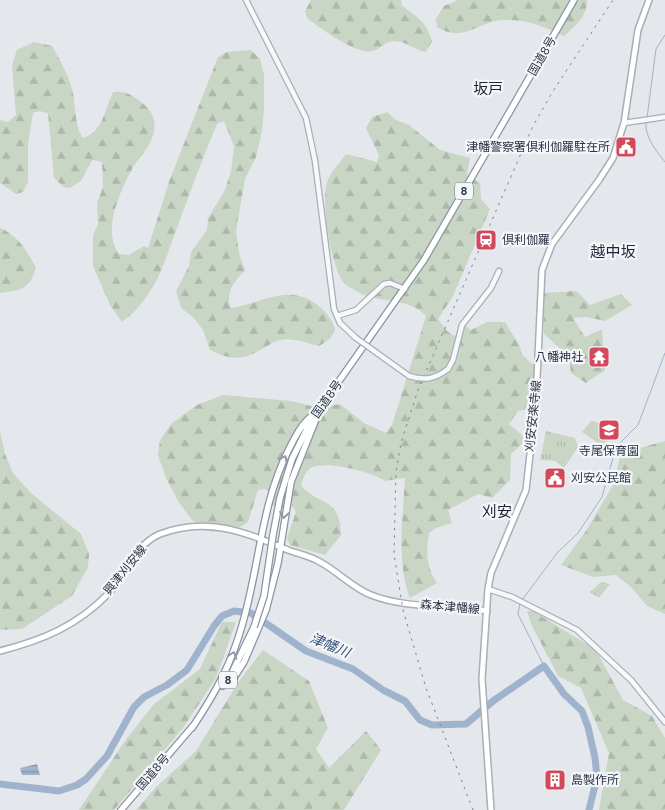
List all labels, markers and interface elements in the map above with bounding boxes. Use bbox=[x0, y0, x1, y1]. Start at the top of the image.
street label: 国道8号 bbox=[524, 33, 560, 79]
district label: 坂戸 bbox=[473, 79, 503, 99]
public building icon: 津幡警察署倶利伽羅駐在所 bbox=[614, 135, 638, 159]
place label: 津幡警察署倶利伽羅駐在所 bbox=[466, 139, 610, 155]
road number: 8 bbox=[455, 182, 473, 200]
station icon: 倶利伽羅 bbox=[474, 228, 498, 252]
place label: 倶利伽羅 bbox=[502, 232, 550, 248]
district label: 越中坂 bbox=[589, 242, 636, 262]
temple icon: 八幡神社 bbox=[587, 345, 611, 369]
place label: 八幡神社 bbox=[535, 349, 583, 365]
street label: 国道8号 bbox=[308, 377, 346, 421]
street label: 刈安安楽寺線 bbox=[521, 379, 545, 453]
school or university icon: 寺尾保育園 bbox=[597, 418, 621, 442]
place label: 寺尾保育園 bbox=[579, 443, 639, 459]
one-way arrow bbox=[278, 455, 288, 464]
public building icon: 刈安公民館 bbox=[543, 466, 567, 490]
place label: 刈安公民館 bbox=[571, 470, 631, 486]
district label: 刈安 bbox=[482, 502, 512, 522]
one-way arrow bbox=[279, 511, 289, 520]
street label: 興津刈安線 bbox=[100, 542, 150, 598]
street label: 森本津幡線 bbox=[419, 596, 481, 618]
water label: 津幡川 bbox=[307, 629, 355, 662]
one-way arrow bbox=[227, 651, 237, 660]
road number: 8 bbox=[219, 672, 237, 688]
street label: 国道8号 bbox=[133, 750, 173, 794]
building icon: 島製作所 bbox=[543, 768, 567, 792]
place label: 島製作所 bbox=[571, 772, 619, 788]

